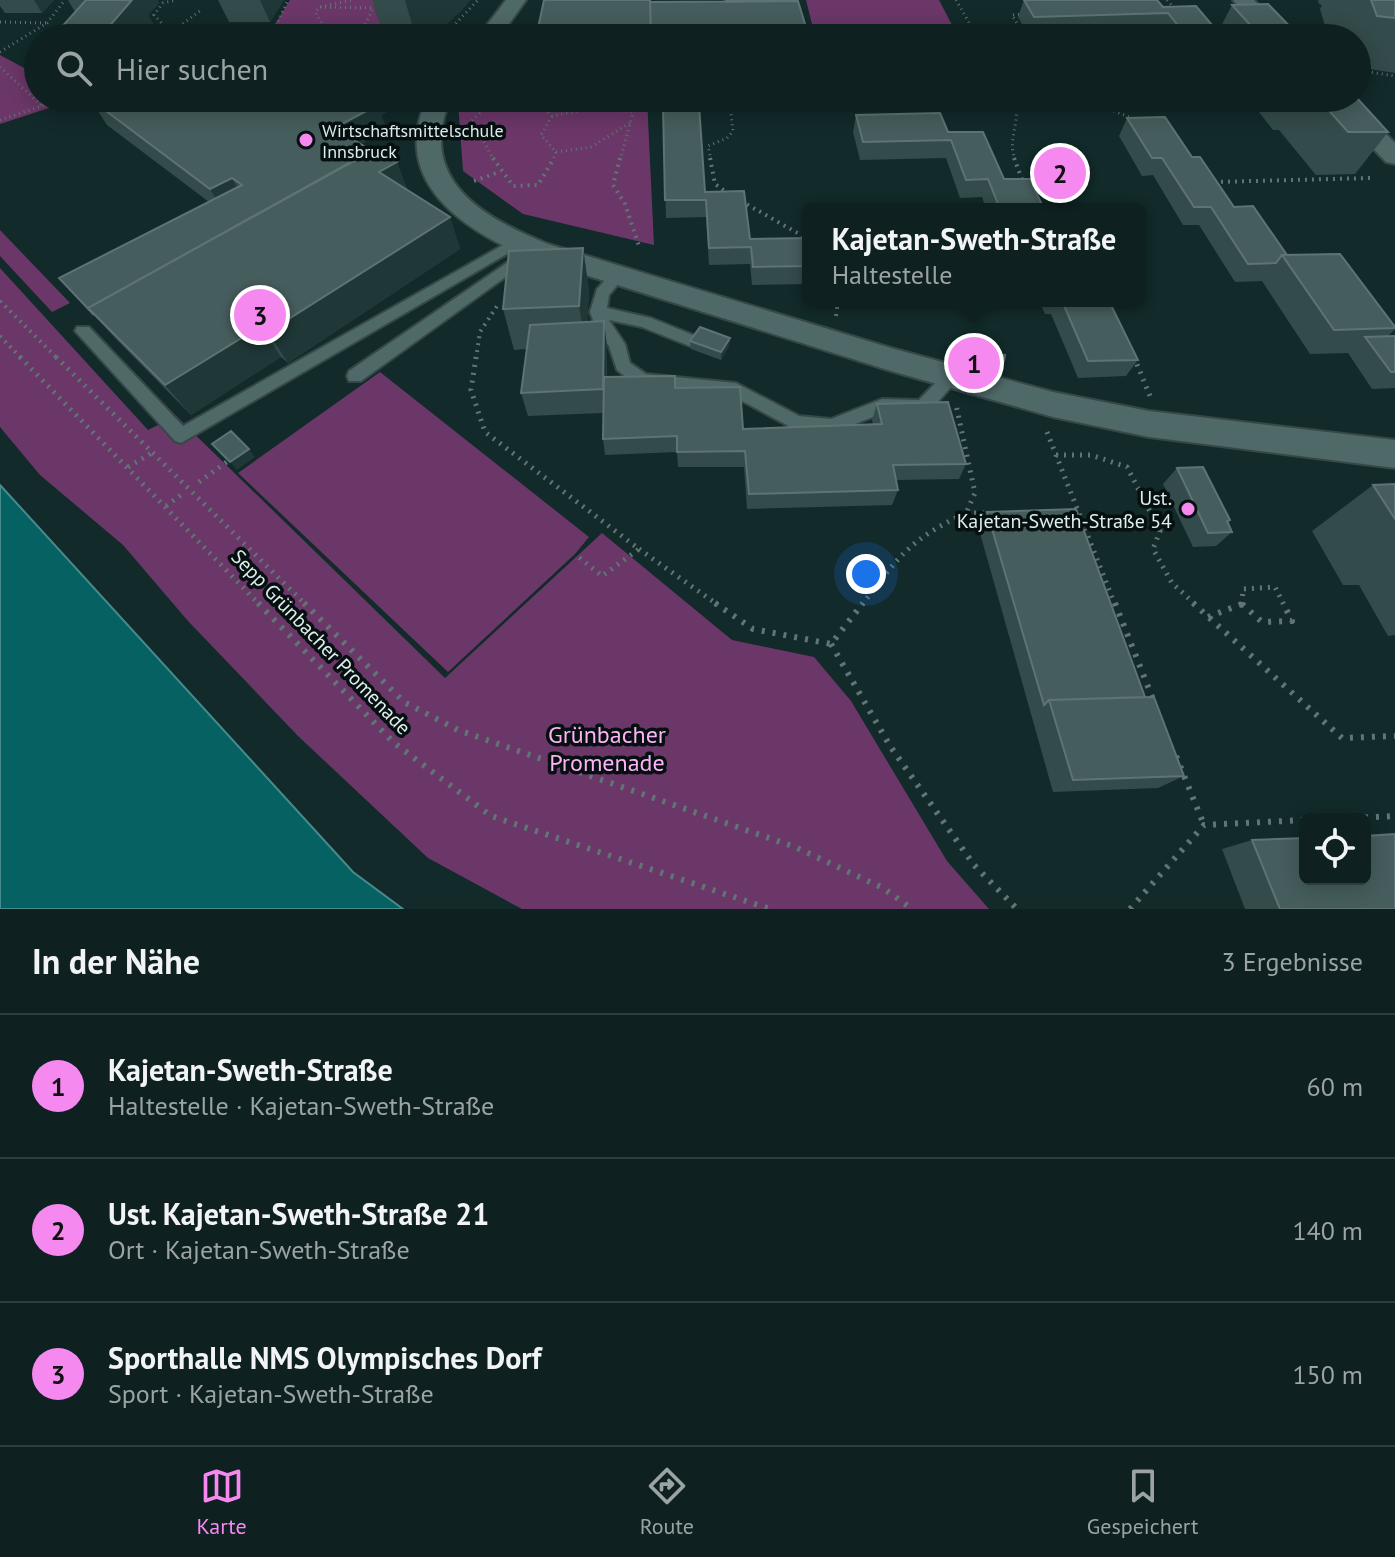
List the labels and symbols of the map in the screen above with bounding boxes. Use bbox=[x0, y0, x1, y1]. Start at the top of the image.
place label: Wirtschaftsmittelschule Innsbruck bbox=[322, 119, 504, 163]
marker: Wirtschaftsmittelschule Innsbruck bbox=[297, 131, 315, 149]
pin: 2 bbox=[1034, 143, 1086, 203]
pin: 3 bbox=[234, 285, 286, 345]
pin: 1 bbox=[948, 333, 1000, 393]
place label: Ust. Kajetan-Sweth-Straße 54 bbox=[957, 485, 1172, 534]
marker: Ust. Kajetan-Sweth-Straße 54 bbox=[1179, 500, 1197, 518]
street label: Sepp Grünbacher Promenade bbox=[226, 544, 416, 740]
your location bbox=[846, 554, 886, 594]
park label: Grünbacher Promenade bbox=[548, 719, 666, 778]

